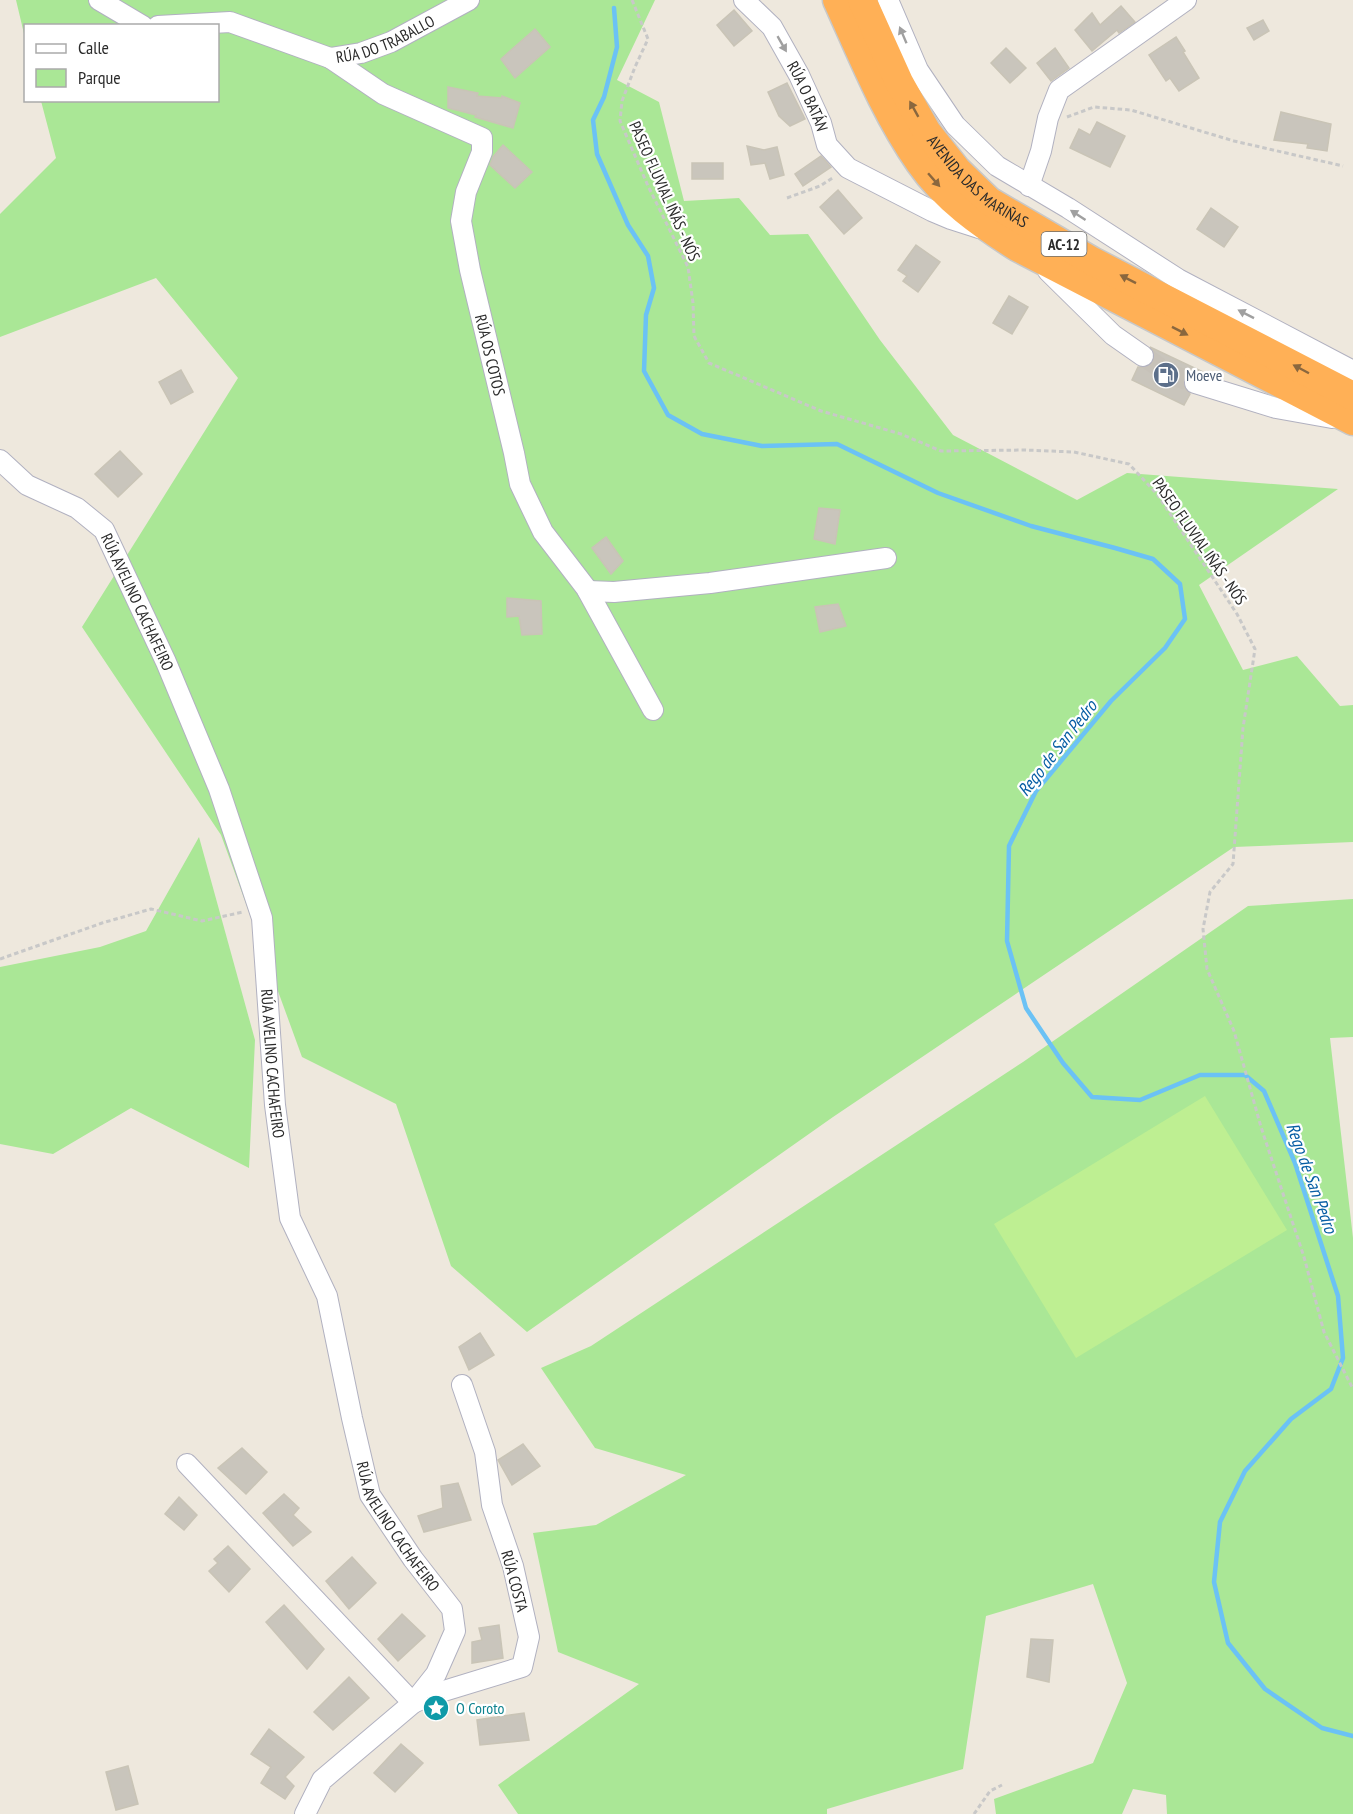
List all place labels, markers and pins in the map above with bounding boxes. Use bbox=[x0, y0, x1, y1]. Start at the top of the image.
fuel station icon: Moeve bbox=[1151, 360, 1181, 390]
place label: Moeve bbox=[1186, 365, 1222, 385]
place icon: O Coroto bbox=[421, 1693, 451, 1723]
place label: O Coroto bbox=[456, 1698, 505, 1718]

